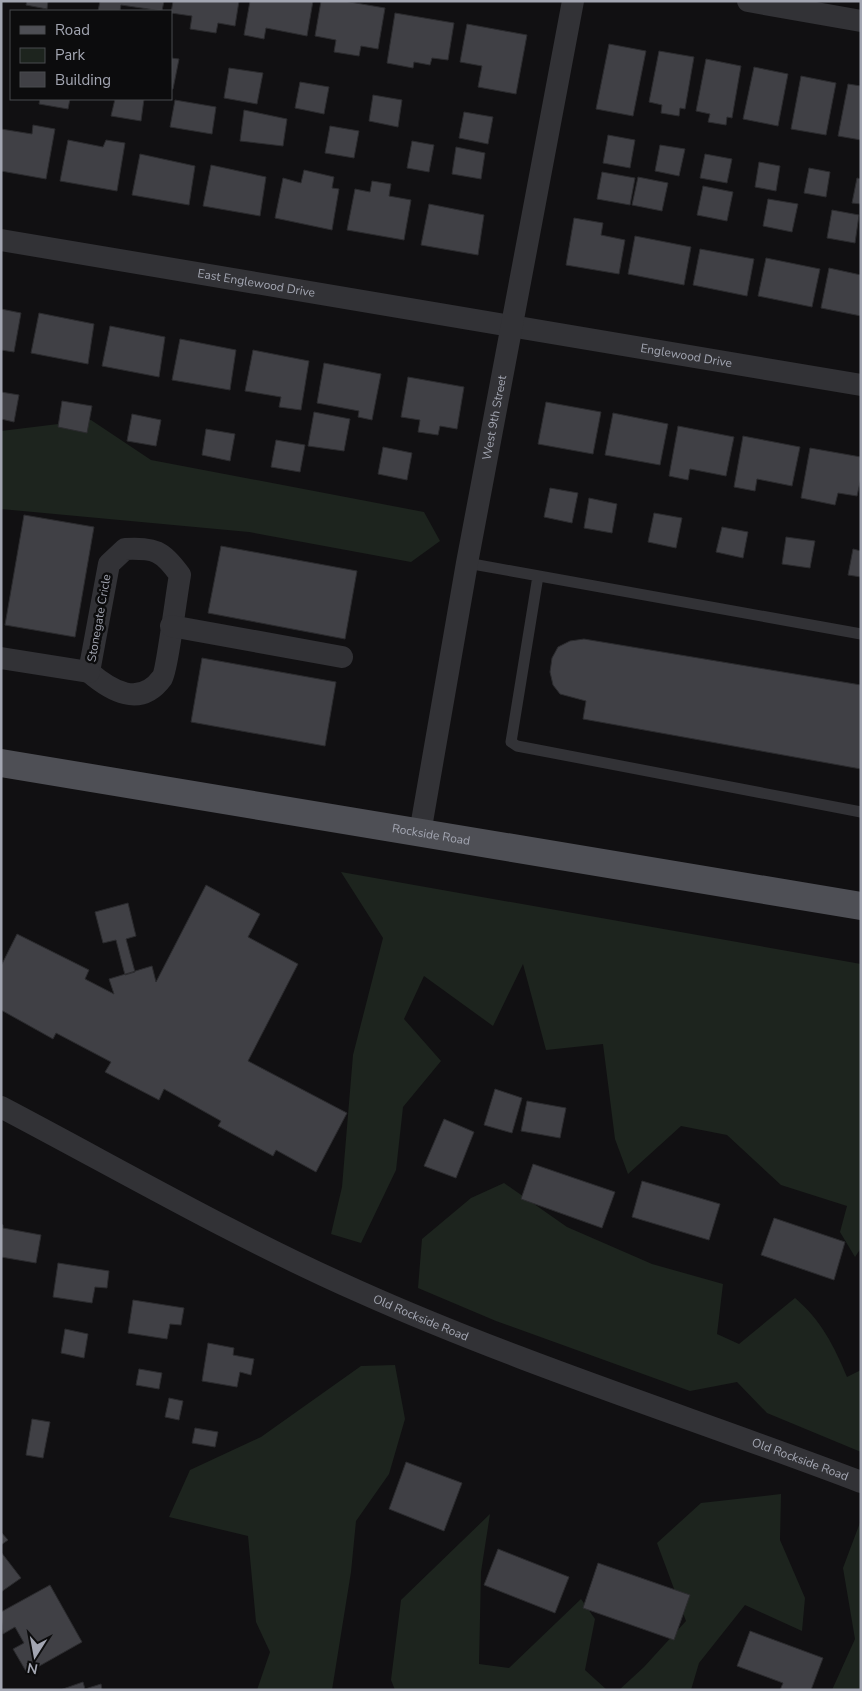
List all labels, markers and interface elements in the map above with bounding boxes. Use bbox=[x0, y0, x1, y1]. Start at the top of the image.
legend bbox=[10, 10, 172, 100]
text: Road bbox=[55, 20, 90, 40]
text: Park bbox=[55, 45, 85, 65]
text: Building bbox=[55, 70, 111, 90]
street label: East Englewood Drive bbox=[196, 265, 316, 301]
street label: Englewood Drive bbox=[639, 340, 733, 371]
street label: West 9th Street bbox=[479, 373, 510, 461]
street label: Stonegate Cricle bbox=[83, 573, 115, 663]
street label: Rockside Road bbox=[391, 820, 471, 849]
street label: Old Rockside Road bbox=[371, 1291, 471, 1345]
street label: Old Rockside Road bbox=[750, 1434, 851, 1485]
north arrow bbox=[10, 1631, 60, 1681]
text: N bbox=[26, 1658, 40, 1679]

